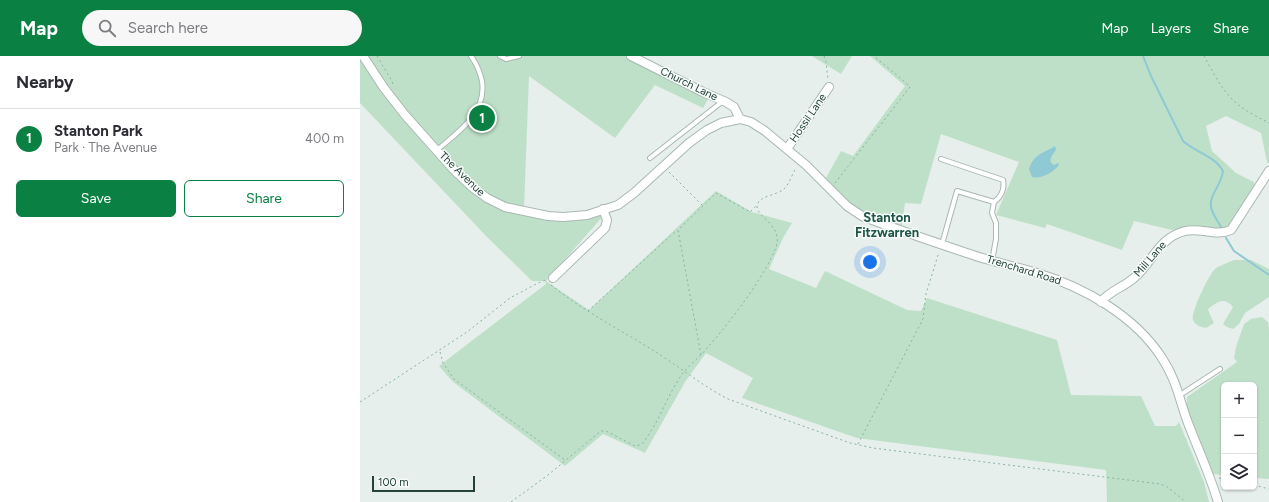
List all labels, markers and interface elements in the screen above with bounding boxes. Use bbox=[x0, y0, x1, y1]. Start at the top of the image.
search box bbox=[82, 10, 362, 46]
text: Map bbox=[20, 17, 58, 40]
icon: search bbox=[96, 17, 118, 39]
text: Search here bbox=[128, 19, 208, 37]
text: Map bbox=[1101, 20, 1129, 37]
text: Layers bbox=[1151, 20, 1191, 37]
text: Share bbox=[1213, 20, 1249, 37]
street label: Church Lane bbox=[658, 65, 720, 103]
text: Nearby bbox=[16, 72, 74, 92]
street label: Hossil Lane bbox=[787, 91, 829, 145]
pin: 1 bbox=[469, 103, 495, 133]
text: Stanton Park bbox=[54, 122, 143, 140]
text: 1 bbox=[26, 131, 32, 146]
text: 400 m bbox=[305, 131, 344, 146]
text: Park · The Avenue bbox=[54, 140, 157, 155]
street label: The Avenue bbox=[437, 149, 487, 199]
button: Save bbox=[16, 180, 176, 217]
button: Share bbox=[184, 180, 344, 217]
district label: Stanton Fitzwarren bbox=[855, 210, 919, 240]
street label: Mill Lane bbox=[1131, 239, 1169, 279]
your location bbox=[860, 252, 880, 272]
street label: Trenchard Road bbox=[985, 252, 1063, 288]
map controls bbox=[1221, 382, 1257, 490]
button: + bbox=[1221, 382, 1257, 418]
button: − bbox=[1221, 418, 1257, 454]
button: layers bbox=[1221, 454, 1257, 490]
scale bar bbox=[372, 474, 475, 493]
text: 100 m bbox=[378, 476, 409, 489]

